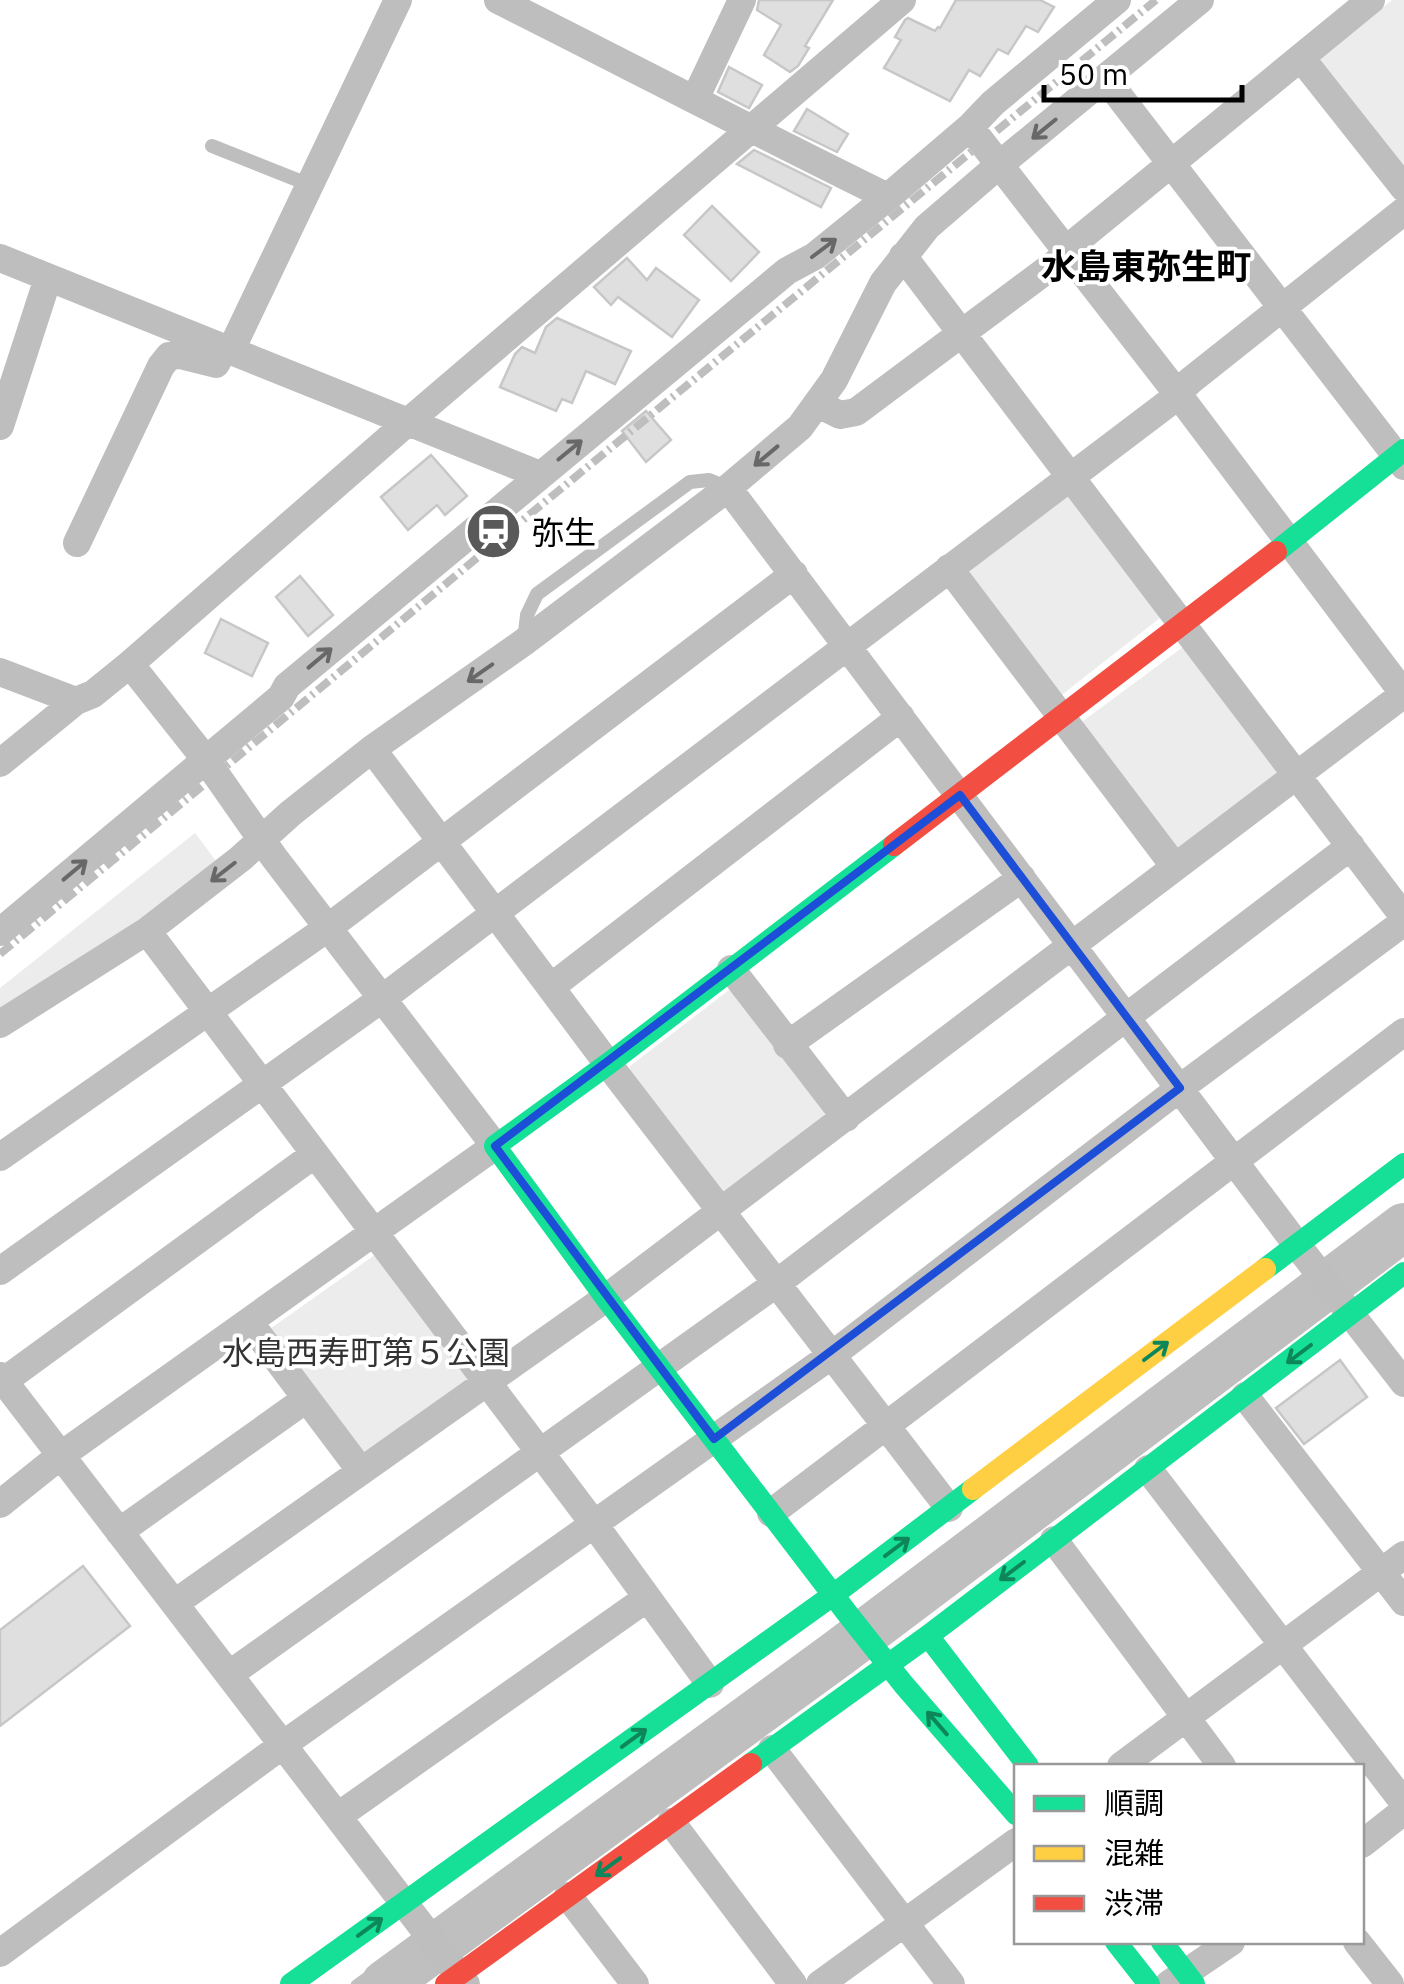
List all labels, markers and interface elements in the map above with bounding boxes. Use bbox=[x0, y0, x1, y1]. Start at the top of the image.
scale bar bbox=[1044, 40, 1242, 102]
text: 50 m bbox=[1059, 54, 1128, 93]
one-way arrow bbox=[1031, 118, 1058, 139]
one-way arrow bbox=[810, 238, 837, 259]
district label: 水島東弥生町 bbox=[1041, 243, 1251, 289]
one-way arrow bbox=[557, 439, 583, 461]
one-way arrow bbox=[754, 444, 780, 466]
station icon: 弥生 bbox=[463, 502, 523, 562]
place label: 弥生 bbox=[532, 511, 596, 553]
one-way arrow bbox=[307, 647, 333, 669]
one-way arrow bbox=[466, 662, 494, 683]
one-way arrow bbox=[61, 859, 87, 881]
one-way arrow bbox=[210, 861, 237, 882]
park label: 水島西寿町第５公園 bbox=[222, 1331, 510, 1373]
one-way arrow bbox=[1142, 1341, 1169, 1362]
one-way arrow bbox=[1286, 1344, 1313, 1365]
one-way arrow bbox=[883, 1536, 910, 1557]
one-way arrow bbox=[999, 1561, 1026, 1582]
one-way arrow bbox=[926, 1710, 948, 1736]
one-way arrow bbox=[620, 1728, 647, 1749]
legend bbox=[1014, 1764, 1364, 1944]
text: 順調 bbox=[1104, 1783, 1164, 1822]
text: 混雑 bbox=[1104, 1833, 1164, 1872]
one-way arrow bbox=[595, 1856, 623, 1877]
text: 渋滞 bbox=[1104, 1883, 1164, 1922]
one-way arrow bbox=[356, 1917, 383, 1938]

